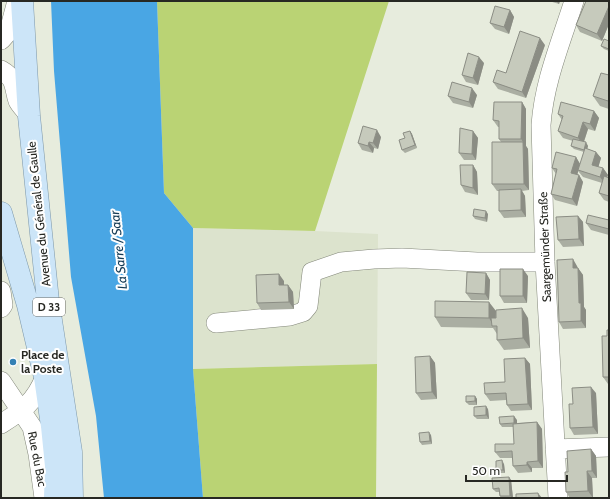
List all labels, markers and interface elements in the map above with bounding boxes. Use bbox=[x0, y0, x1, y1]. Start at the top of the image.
street label: Avenue du Général de Gaulle bbox=[23, 141, 54, 287]
street label: Saargemünder Straße bbox=[535, 192, 554, 303]
water label: La Sarre / Saar bbox=[106, 209, 130, 290]
road number: D 33 bbox=[33, 298, 65, 316]
place label: Place de la Poste bbox=[21, 347, 65, 376]
marker: Place de la Poste bbox=[8, 357, 18, 367]
street label: Rue du Bac bbox=[25, 430, 50, 488]
scale bar bbox=[466, 457, 567, 483]
text: 50 m bbox=[472, 463, 500, 478]

